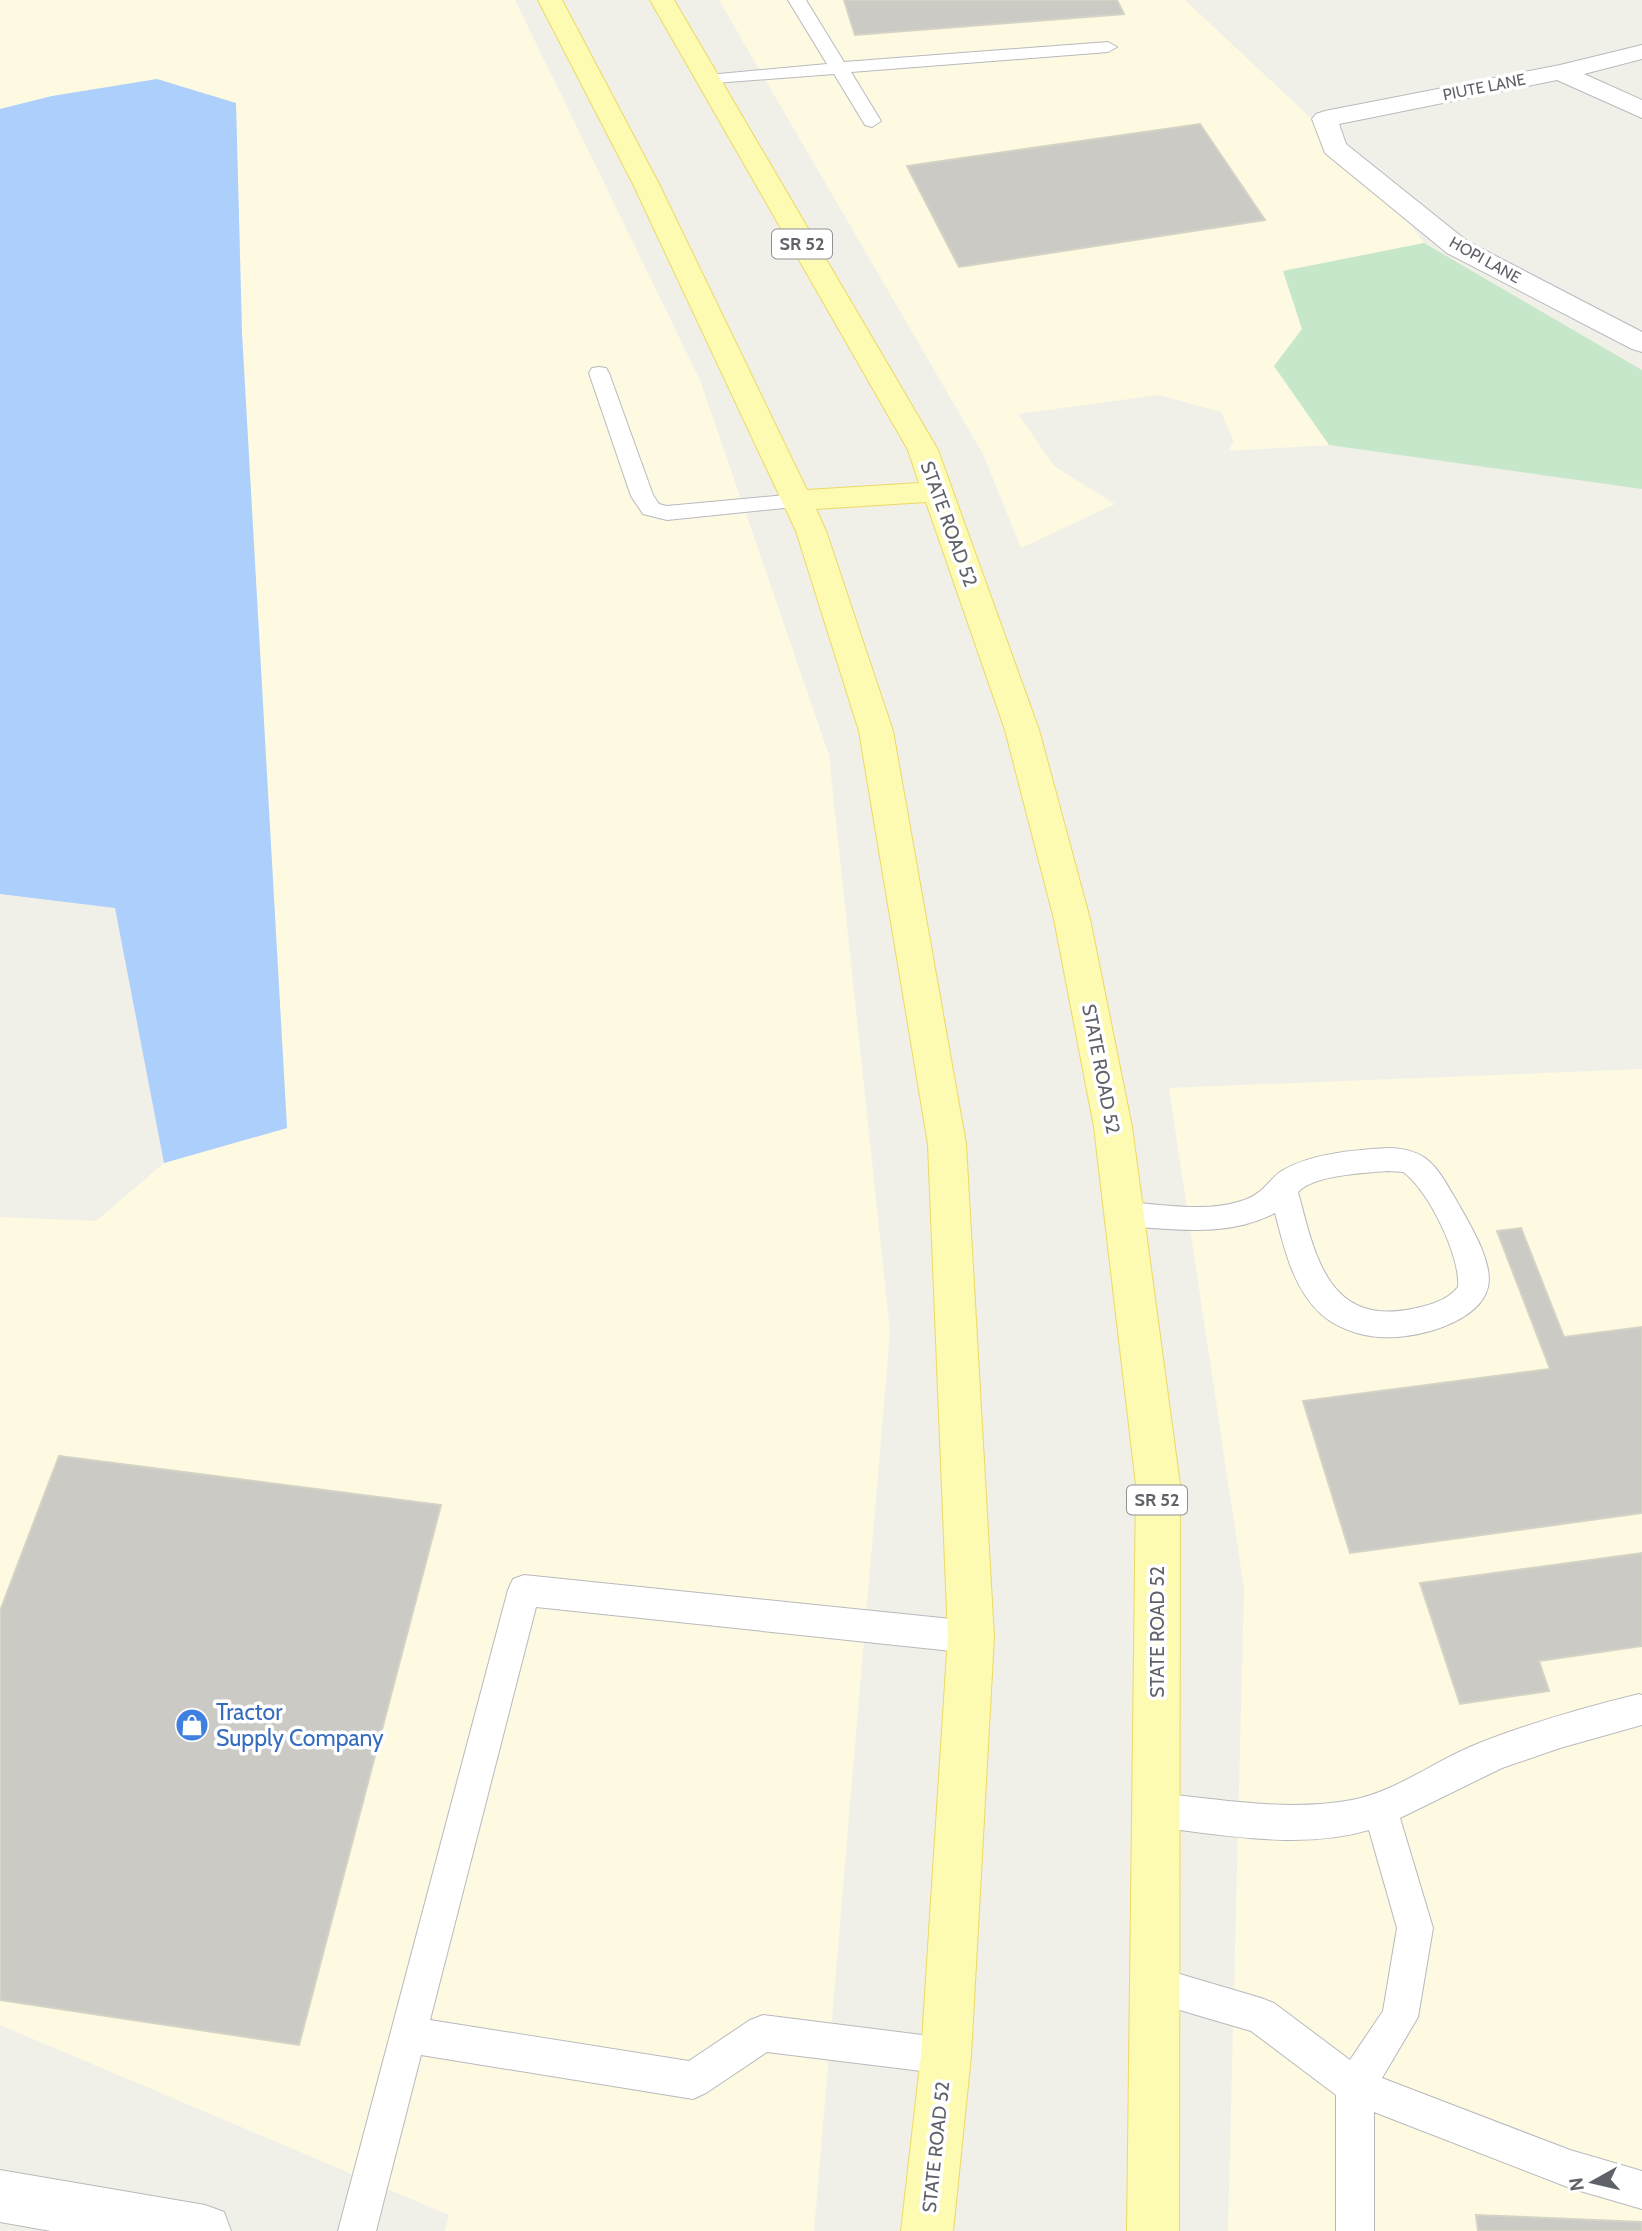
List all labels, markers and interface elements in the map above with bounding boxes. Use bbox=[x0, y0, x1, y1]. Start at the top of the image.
street label: PIUTE LANE bbox=[1441, 70, 1527, 104]
road number: SR 52 bbox=[772, 230, 832, 258]
street label: HOPI LANE bbox=[1446, 233, 1524, 287]
street label: STATE ROAD 52 bbox=[916, 458, 982, 590]
street label: STATE ROAD 52 bbox=[1077, 1002, 1125, 1136]
road number: SR 52 bbox=[1127, 1485, 1187, 1514]
street label: STATE ROAD 52 bbox=[1146, 1566, 1169, 1698]
place label: Tractor Supply Company bbox=[216, 1698, 384, 1752]
shop icon: Tractor Supply Company bbox=[173, 1706, 211, 1744]
street label: STATE ROAD 52 bbox=[918, 2080, 954, 2214]
north arrow bbox=[1558, 2147, 1628, 2217]
text: N bbox=[1564, 2176, 1589, 2193]

